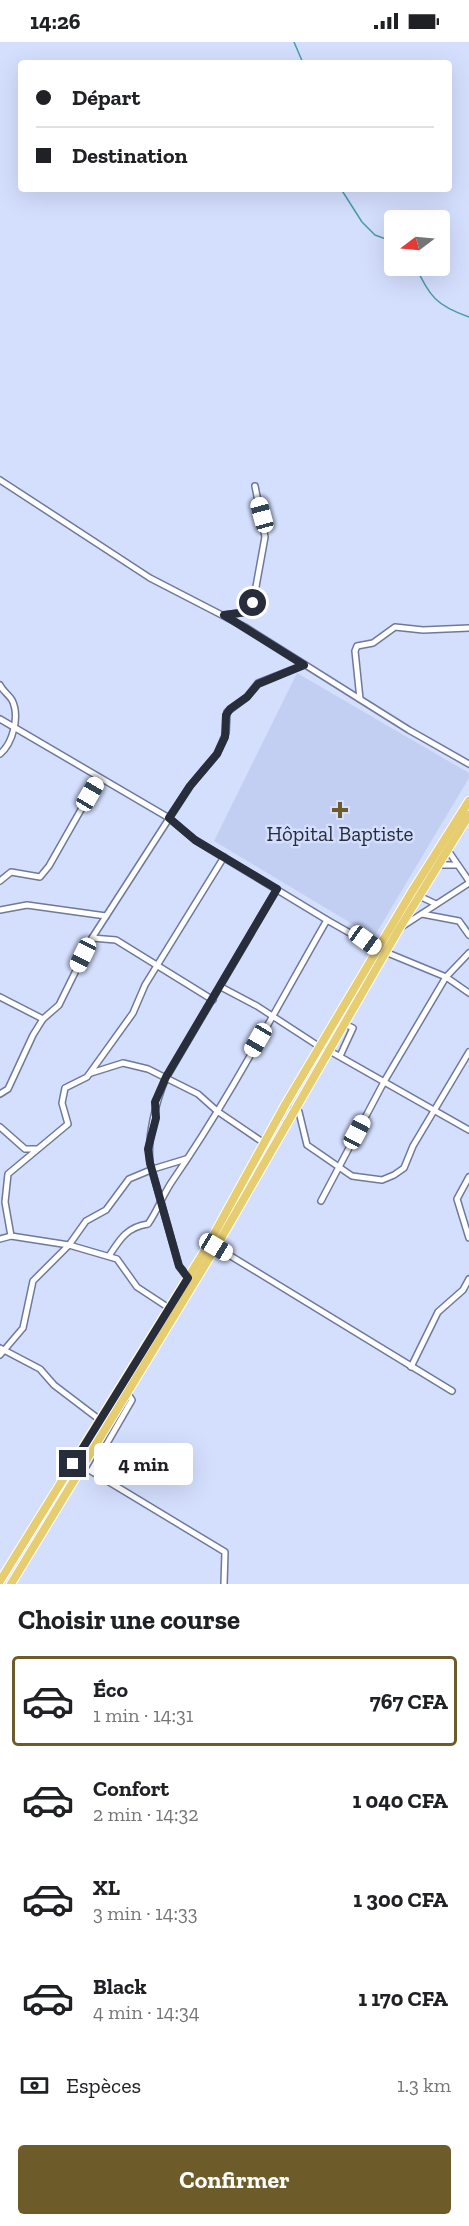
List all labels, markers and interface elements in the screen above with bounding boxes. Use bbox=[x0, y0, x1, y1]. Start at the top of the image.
text: 14:26 bbox=[30, 8, 81, 35]
text: Départ bbox=[72, 84, 140, 111]
text: Destination bbox=[72, 142, 187, 169]
north arrow bbox=[384, 210, 450, 276]
map controls bbox=[384, 210, 450, 276]
car bbox=[249, 495, 275, 535]
route start bbox=[239, 589, 266, 616]
car bbox=[73, 774, 107, 814]
marker: Hôpital Baptiste bbox=[331, 801, 349, 819]
place label: Hôpital Baptiste bbox=[267, 821, 414, 846]
car bbox=[345, 922, 385, 958]
car bbox=[67, 935, 99, 975]
car bbox=[241, 1020, 275, 1060]
car bbox=[341, 1112, 373, 1152]
car bbox=[196, 1230, 236, 1264]
callout: 4 min bbox=[94, 1443, 193, 1485]
route end bbox=[59, 1450, 86, 1477]
text: 4 min bbox=[118, 1452, 169, 1476]
text: Choisir une course bbox=[18, 1604, 240, 1636]
icon: car bbox=[21, 1674, 75, 1728]
text: Éco bbox=[93, 1676, 128, 1703]
text: 767 CFA bbox=[370, 1688, 448, 1715]
text: 1 min · 14:31 bbox=[93, 1703, 193, 1727]
icon: car bbox=[21, 1773, 75, 1827]
text: Confort bbox=[93, 1775, 169, 1802]
text: 1 040 CFA bbox=[352, 1787, 448, 1814]
text: 2 min · 14:32 bbox=[93, 1802, 199, 1826]
icon: car bbox=[21, 1872, 75, 1926]
text: XL bbox=[93, 1874, 120, 1901]
text: 1 300 CFA bbox=[353, 1886, 448, 1913]
text: 3 min · 14:33 bbox=[93, 1901, 198, 1925]
icon: car bbox=[21, 1971, 75, 2025]
text: Black bbox=[93, 1973, 147, 2000]
text: 1 170 CFA bbox=[358, 1985, 448, 2012]
text: 4 min · 14:34 bbox=[93, 2000, 200, 2024]
icon: cash bbox=[18, 2069, 51, 2102]
text: Espèces bbox=[66, 2072, 141, 2099]
text: 1.3 km bbox=[397, 2073, 451, 2097]
button: Confirmer bbox=[18, 2145, 451, 2214]

